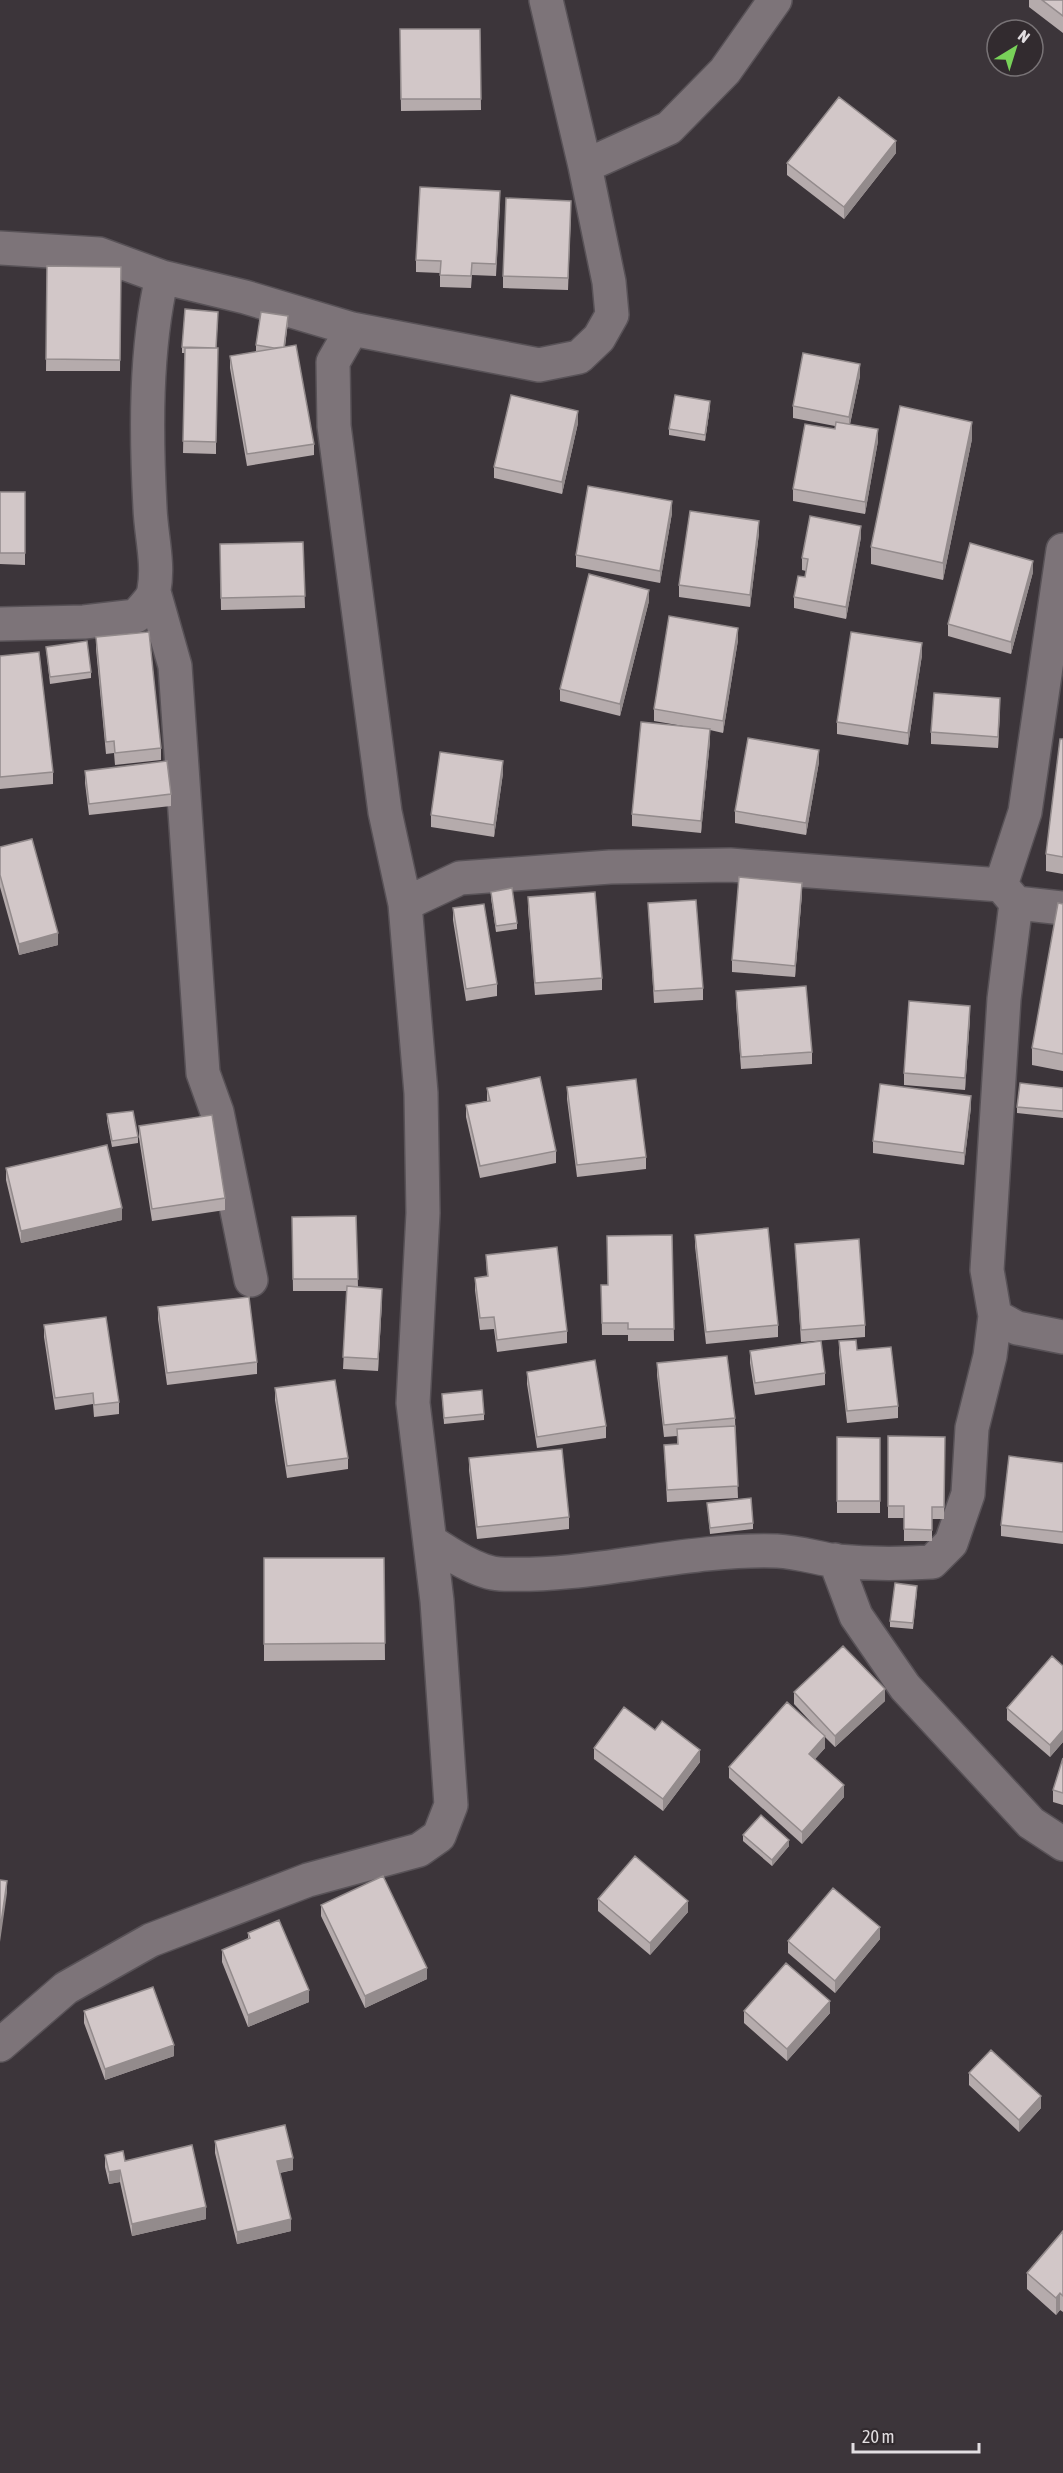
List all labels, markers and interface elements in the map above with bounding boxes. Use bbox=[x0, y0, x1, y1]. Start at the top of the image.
north arrow bbox=[985, 18, 1045, 78]
text: N bbox=[1015, 26, 1034, 46]
scale bar bbox=[853, 2416, 979, 2454]
text: 20 m bbox=[862, 2426, 894, 2447]

